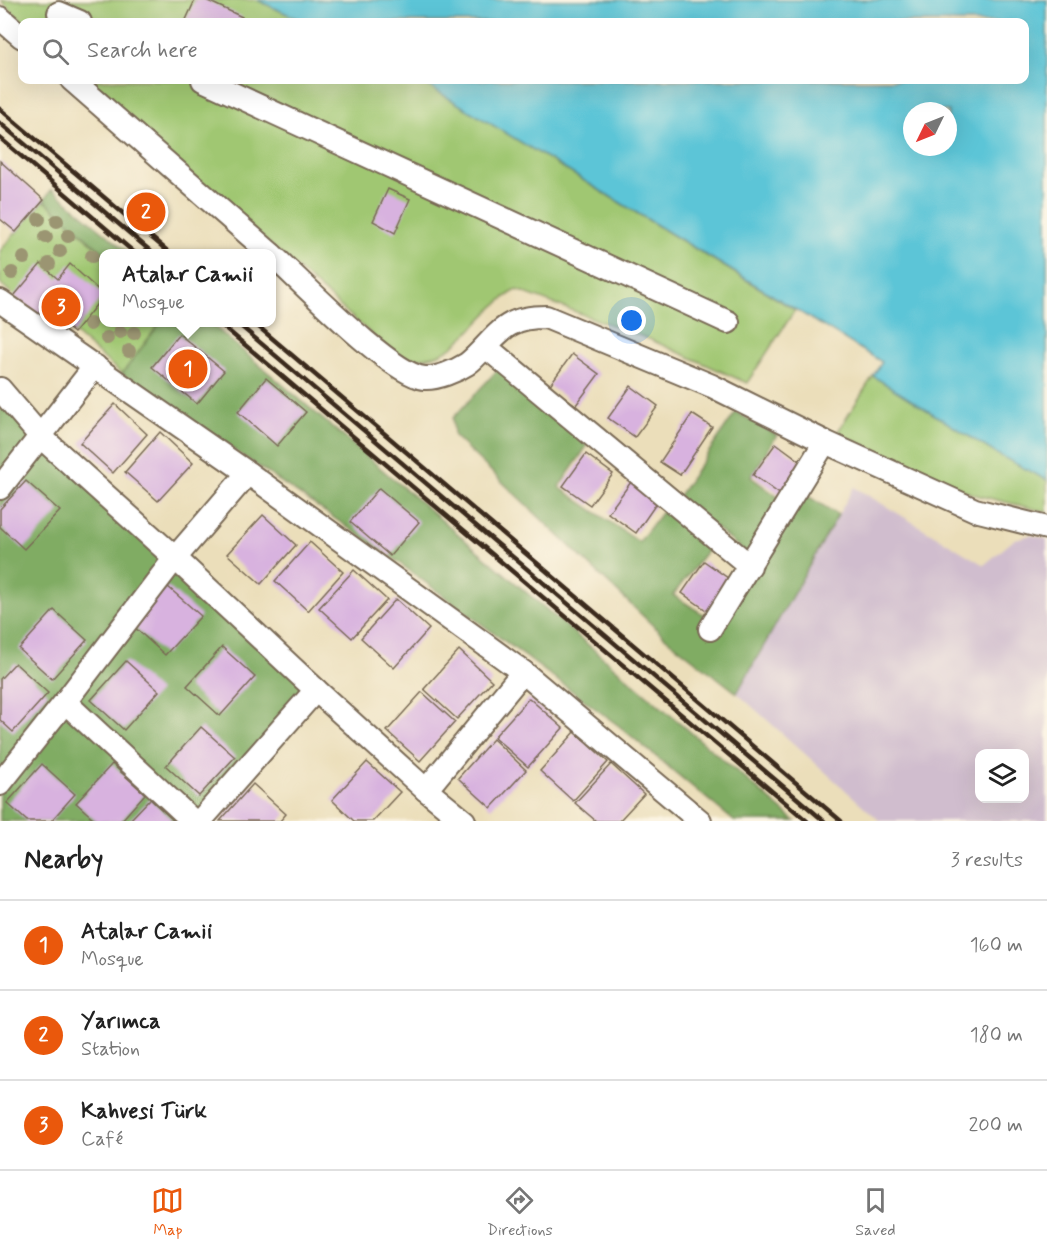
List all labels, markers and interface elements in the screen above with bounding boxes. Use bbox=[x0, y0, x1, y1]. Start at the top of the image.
search box bbox=[18, 18, 1029, 84]
icon: search bbox=[39, 35, 72, 68]
text: Search here bbox=[87, 37, 198, 65]
north arrow bbox=[903, 102, 957, 156]
pin: 2 bbox=[126, 190, 166, 234]
popup bbox=[99, 249, 276, 327]
text: Atalar Camii bbox=[122, 261, 253, 289]
pin: 3 bbox=[42, 284, 80, 330]
text: Mosque bbox=[122, 289, 185, 316]
your location bbox=[617, 306, 646, 335]
pin: 1 bbox=[168, 346, 207, 392]
map controls bbox=[975, 749, 1029, 803]
button: layers bbox=[975, 749, 1029, 803]
text: Nearby bbox=[24, 843, 103, 877]
text: 3 results bbox=[951, 847, 1023, 874]
text: Atalar Camii bbox=[81, 918, 212, 946]
text: 1 bbox=[39, 932, 48, 959]
text: 160 m bbox=[970, 932, 1023, 959]
text: Mosque bbox=[81, 946, 144, 973]
text: Yarımca bbox=[81, 1008, 161, 1036]
text: 2 bbox=[39, 1022, 48, 1049]
text: 180 m bbox=[970, 1022, 1023, 1049]
text: Station bbox=[81, 1036, 140, 1063]
text: Kahvesi Türk bbox=[81, 1098, 207, 1126]
text: 3 bbox=[39, 1112, 48, 1139]
text: 200 m bbox=[968, 1112, 1023, 1139]
text: Café bbox=[81, 1126, 123, 1153]
tab: Map bbox=[151, 1184, 184, 1241]
tab: Directions bbox=[487, 1184, 553, 1241]
tab: Saved bbox=[855, 1184, 896, 1241]

